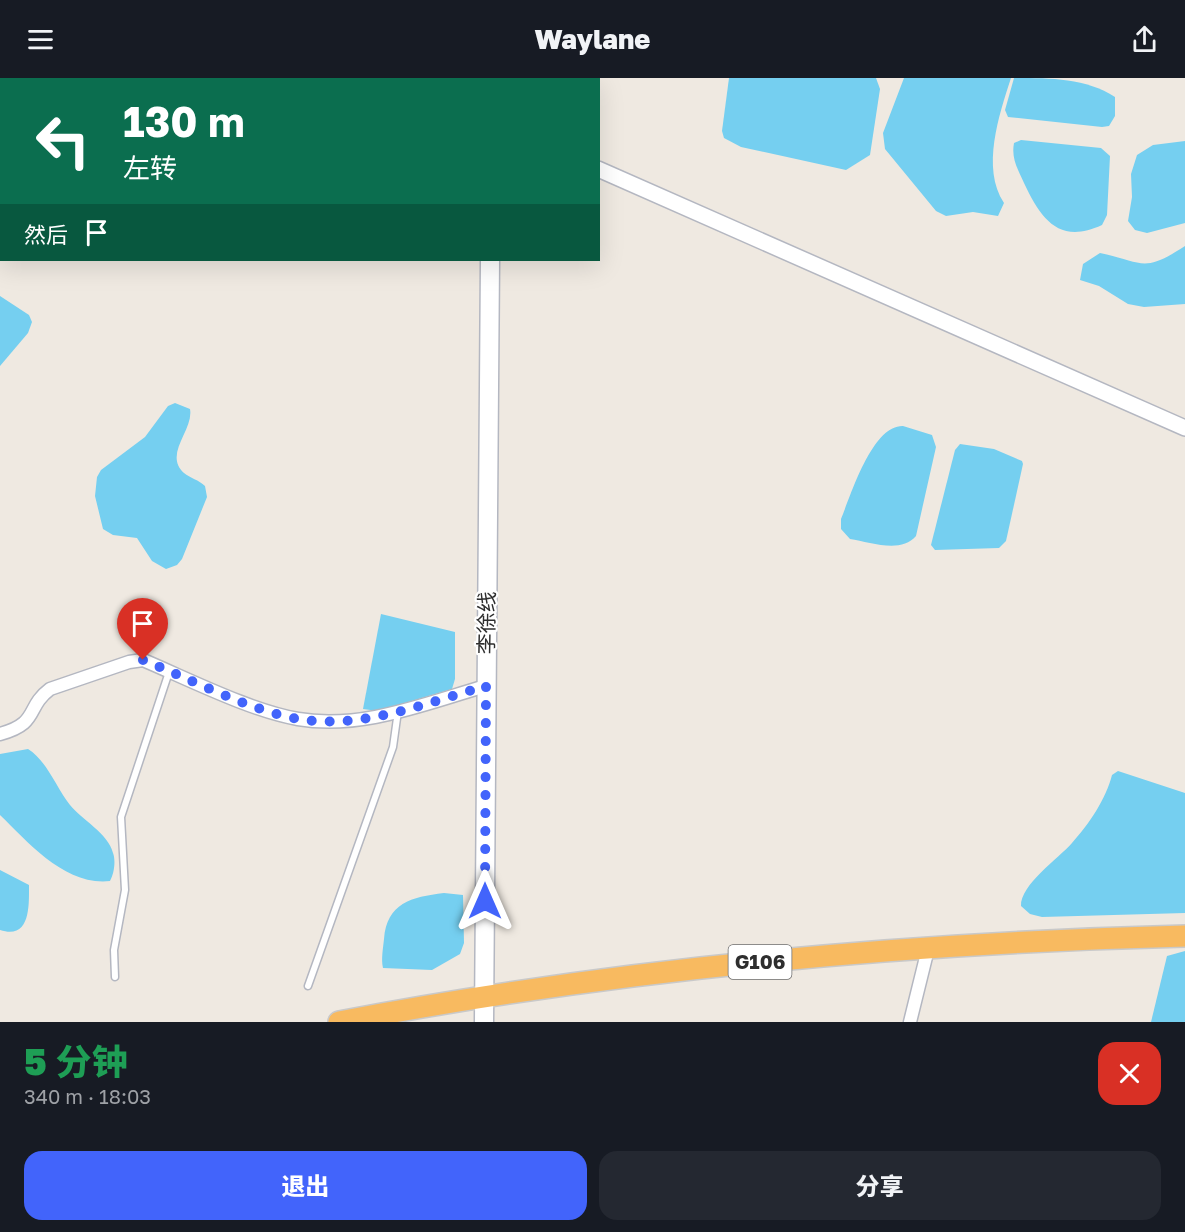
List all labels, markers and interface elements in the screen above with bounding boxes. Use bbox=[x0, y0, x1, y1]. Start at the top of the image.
icon: menu bbox=[24, 23, 57, 56]
text: Waylane bbox=[535, 23, 650, 55]
icon: share bbox=[1128, 23, 1161, 56]
text: 130 m bbox=[123, 96, 245, 146]
icon: left bbox=[24, 102, 102, 180]
text: 左转 bbox=[123, 152, 177, 184]
icon: arrive bbox=[80, 216, 113, 249]
text: 然后 bbox=[24, 221, 68, 248]
street label: 李徐线 bbox=[472, 591, 500, 655]
pin bbox=[117, 598, 168, 660]
icon: arrive bbox=[126, 607, 159, 640]
position arrow bbox=[453, 869, 517, 933]
road number: G106 bbox=[728, 945, 792, 979]
text: 5 分钟 bbox=[24, 1040, 128, 1083]
button: close bbox=[1098, 1042, 1161, 1105]
text: 340 m · 18:03 bbox=[24, 1084, 151, 1108]
button: 退出 bbox=[24, 1151, 587, 1220]
button: 分享 bbox=[599, 1151, 1161, 1220]

